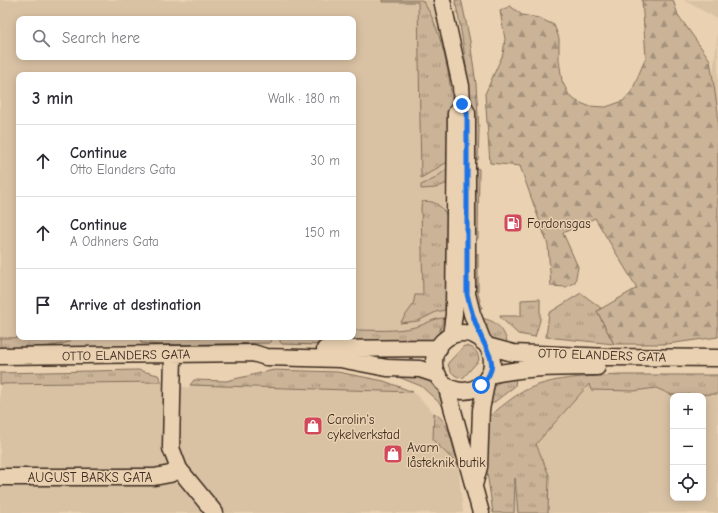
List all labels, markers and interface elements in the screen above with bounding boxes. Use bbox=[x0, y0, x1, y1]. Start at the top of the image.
search box bbox=[16, 16, 356, 60]
icon: search bbox=[30, 27, 52, 49]
text: Search here bbox=[62, 29, 140, 47]
text: 3 min bbox=[32, 89, 73, 108]
text: Walk · 180 m bbox=[268, 91, 340, 106]
route end bbox=[453, 95, 471, 113]
text: Continue bbox=[70, 144, 127, 162]
icon: ahead bbox=[32, 150, 54, 172]
text: 30 m bbox=[310, 153, 340, 168]
text: Otto Elanders Gata bbox=[70, 162, 176, 177]
fuel station icon: Fordonsgas bbox=[502, 212, 524, 234]
text: Continue bbox=[70, 216, 127, 234]
place label: Fordonsgas bbox=[527, 216, 591, 231]
icon: ahead bbox=[32, 222, 54, 244]
text: 150 m bbox=[305, 225, 340, 240]
text: A Odhners Gata bbox=[70, 234, 159, 249]
icon: arrive bbox=[32, 294, 54, 316]
text: Arrive at destination bbox=[70, 296, 201, 314]
street label: OTTO ELANDERS GATA bbox=[538, 345, 667, 365]
street label: OTTO ELANDERS GATA bbox=[62, 346, 191, 364]
route start bbox=[472, 376, 490, 394]
map controls bbox=[670, 393, 706, 501]
button: + bbox=[670, 393, 706, 429]
place label: Carolin's cykelverkstad bbox=[327, 412, 400, 442]
shop icon: Carolin's cykelverkstad bbox=[302, 415, 324, 437]
button: − bbox=[670, 429, 706, 465]
place label: Avarn låsteknik butik bbox=[407, 440, 486, 470]
shop icon: Avarn låsteknik butik bbox=[382, 443, 404, 465]
button: locate bbox=[670, 465, 706, 501]
street label: AUGUST BARKS GATA bbox=[28, 470, 153, 485]

